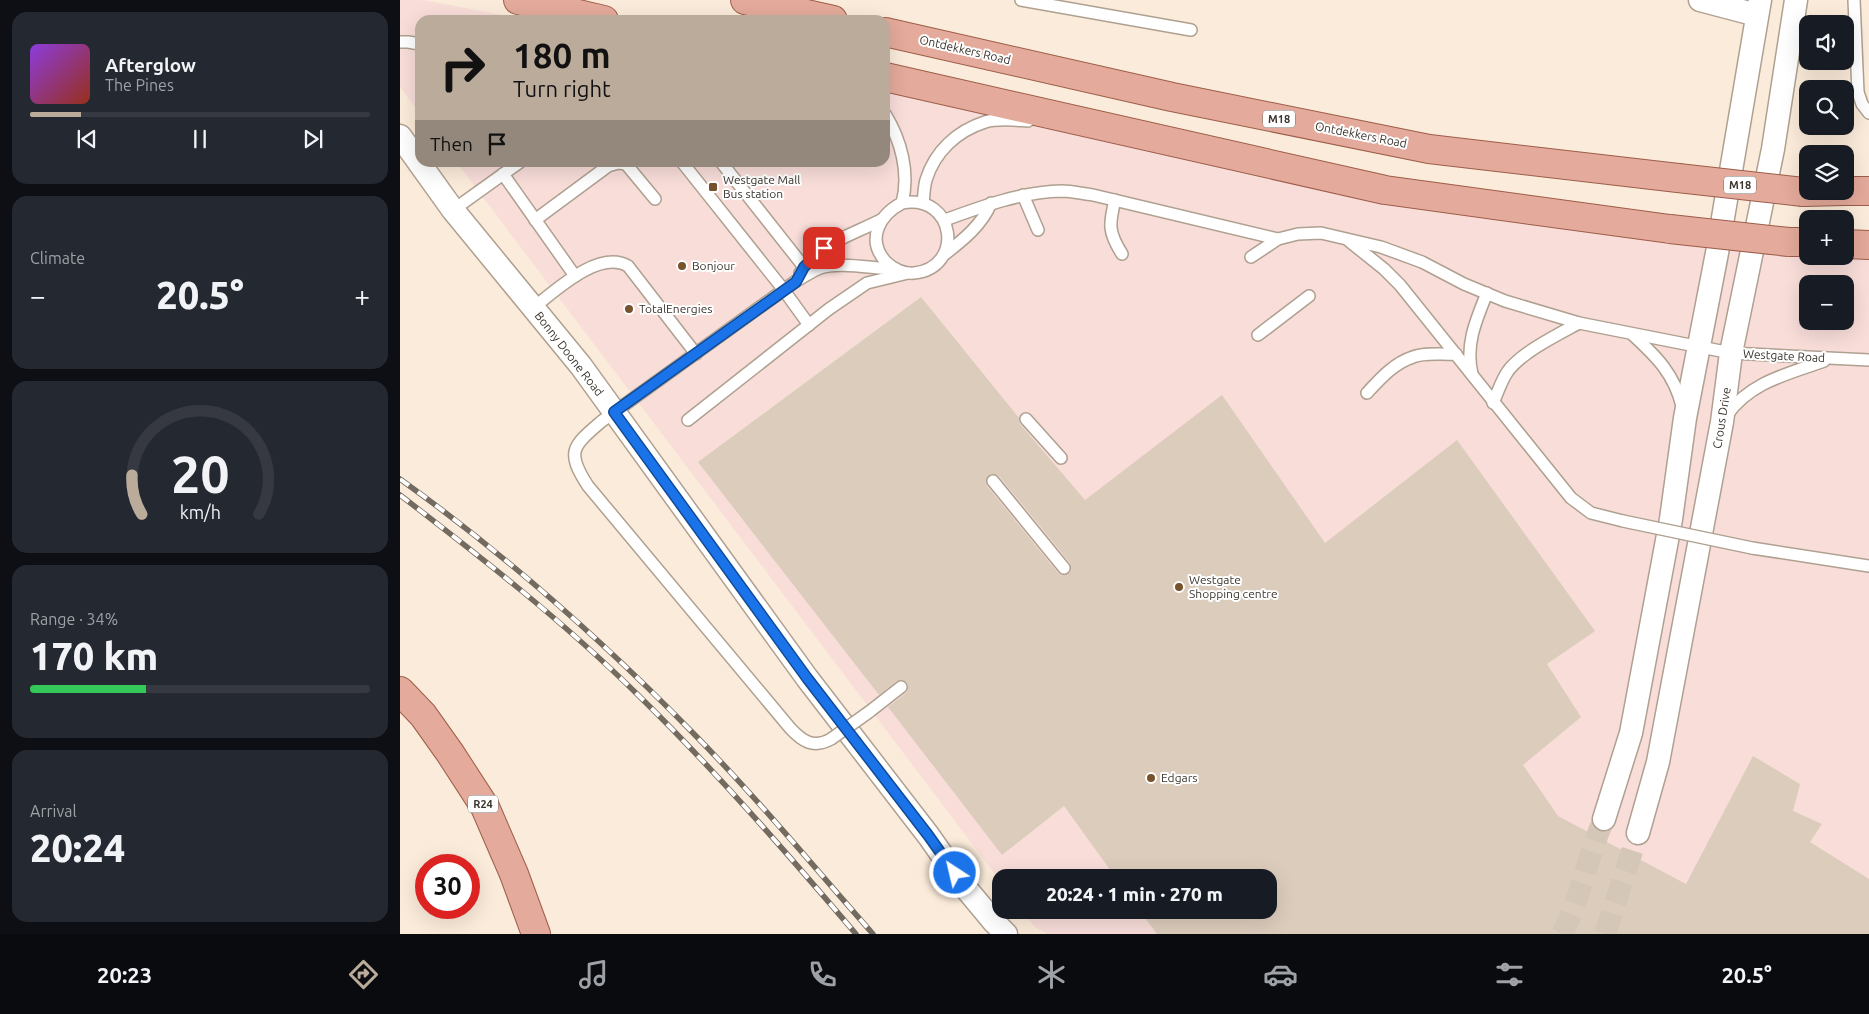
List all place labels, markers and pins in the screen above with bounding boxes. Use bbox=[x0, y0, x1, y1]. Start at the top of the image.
place label: Westgate Mall Bus station bbox=[723, 173, 800, 200]
marker: Westgate Mall Bus station bbox=[707, 181, 719, 193]
pin bbox=[803, 227, 845, 269]
place label: Bonjour bbox=[692, 259, 735, 272]
marker: Bonjour bbox=[676, 260, 688, 272]
place label: TotalEnergies bbox=[639, 302, 713, 315]
marker: TotalEnergies bbox=[623, 303, 635, 315]
place label: Westgate Shopping centre bbox=[1189, 573, 1278, 600]
marker: Westgate Shopping centre bbox=[1173, 581, 1185, 593]
place label: Edgars bbox=[1161, 771, 1197, 784]
marker: Edgars bbox=[1145, 772, 1157, 784]

